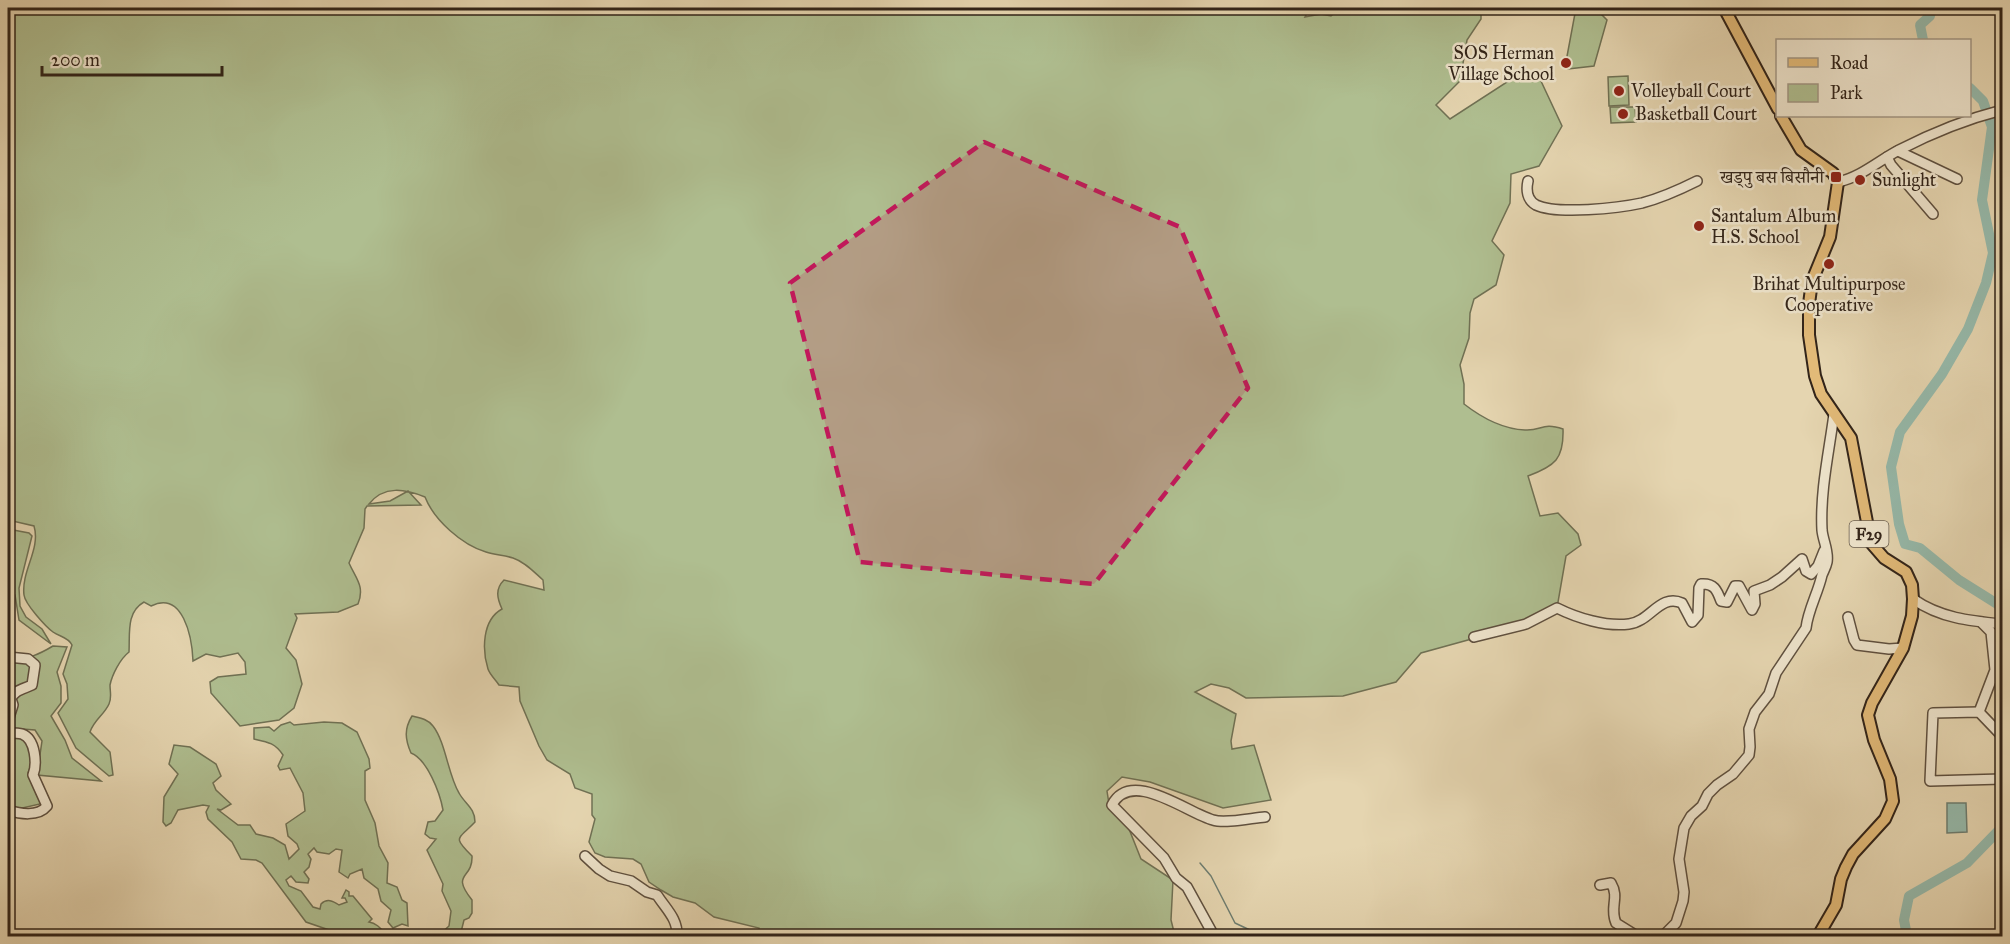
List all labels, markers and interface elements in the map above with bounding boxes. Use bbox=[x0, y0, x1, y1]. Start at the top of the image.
scale bar bbox=[42, 39, 222, 77]
legend bbox=[1776, 39, 1971, 117]
place label: SOS Herman Village School bbox=[1447, 42, 1554, 86]
text: 200 m bbox=[51, 49, 100, 71]
text: Road bbox=[1830, 52, 1868, 74]
marker: SOS Herman Village School bbox=[1559, 56, 1573, 70]
place label: Volleyball Court bbox=[1630, 80, 1752, 102]
text: Park bbox=[1830, 82, 1863, 104]
marker: Volleyball Court bbox=[1612, 84, 1626, 98]
place label: Basketball Court bbox=[1635, 103, 1758, 125]
marker: Basketball Court bbox=[1616, 107, 1630, 121]
place label: खड्पु बस बिसौनी bbox=[1719, 166, 1826, 188]
place label: Sunlight bbox=[1872, 169, 1937, 192]
marker: खड्पु बस बिसौनी bbox=[1829, 170, 1843, 184]
marker: Sunlight bbox=[1853, 173, 1867, 187]
place label: Santalum Album H.S. School bbox=[1711, 205, 1836, 248]
marker: Santalum Album H.S. School bbox=[1692, 219, 1706, 233]
marker: Brihat Multipurpose Cooperative bbox=[1822, 257, 1836, 271]
place label: Brihat Multipurpose Cooperative bbox=[1752, 273, 1906, 316]
road number: F29 bbox=[1850, 521, 1888, 547]

